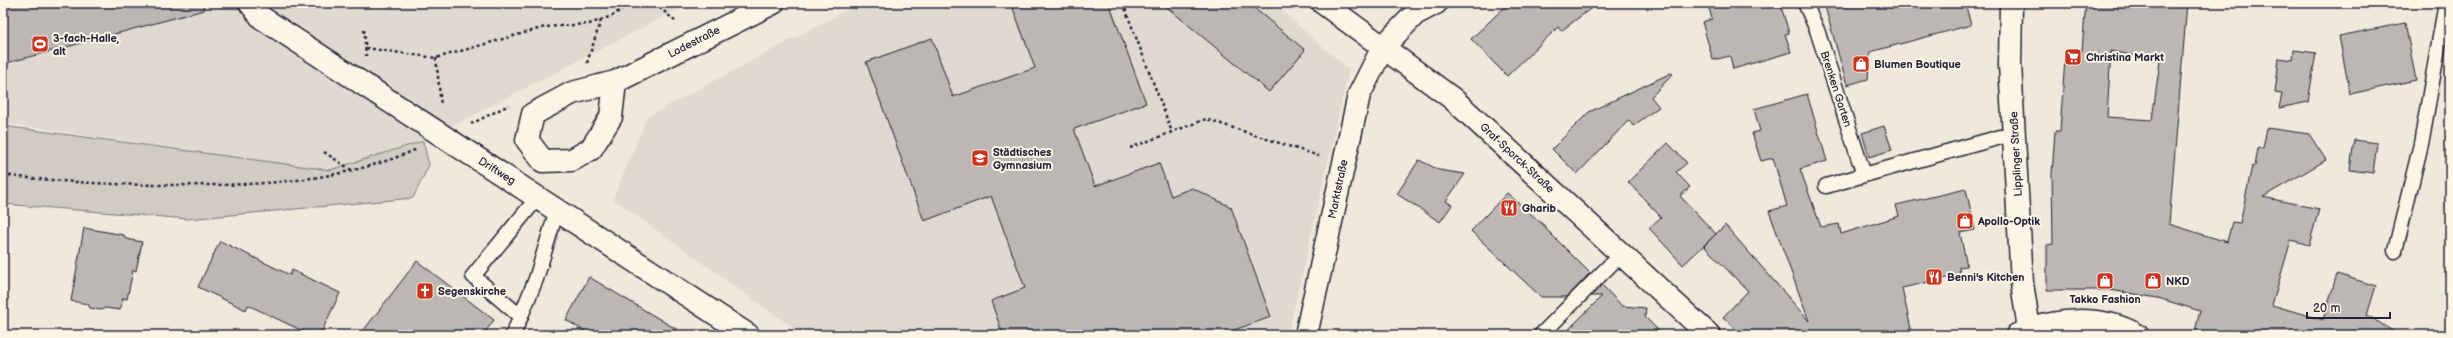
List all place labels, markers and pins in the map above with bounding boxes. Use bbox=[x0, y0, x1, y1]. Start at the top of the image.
place label: 3-fach-Halle, alt bbox=[53, 32, 119, 58]
sports icon: 3-fach-Halle, alt bbox=[30, 34, 50, 54]
supermarket icon: Christina Markt bbox=[2063, 47, 2083, 67]
place label: Christina Markt bbox=[2086, 51, 2164, 64]
shop icon: Blumen Boutique bbox=[1851, 54, 1871, 74]
place label: Blumen Boutique bbox=[1874, 58, 1961, 71]
place label: Städtisches Gymnasium bbox=[993, 146, 1052, 172]
school or university icon: Städtisches Gymnasium bbox=[970, 148, 990, 168]
restaurant icon: Gharib bbox=[1499, 198, 1519, 218]
place label: Gharib bbox=[1522, 202, 1556, 215]
shop icon: Apollo-Optik bbox=[1955, 211, 1975, 231]
place label: Apollo-Optik bbox=[1977, 215, 2040, 228]
restaurant icon: Benni's Kitchen bbox=[1924, 267, 1944, 287]
place label: Benni's Kitchen bbox=[1947, 271, 2024, 284]
shop icon: Takko Fashion bbox=[2095, 271, 2115, 291]
shop icon: NKD bbox=[2143, 271, 2163, 291]
place label: NKD bbox=[2166, 275, 2190, 288]
church icon: Segenskirche bbox=[415, 281, 435, 301]
place label: Segenskirche bbox=[438, 285, 506, 298]
place label: Takko Fashion bbox=[2069, 293, 2141, 306]

